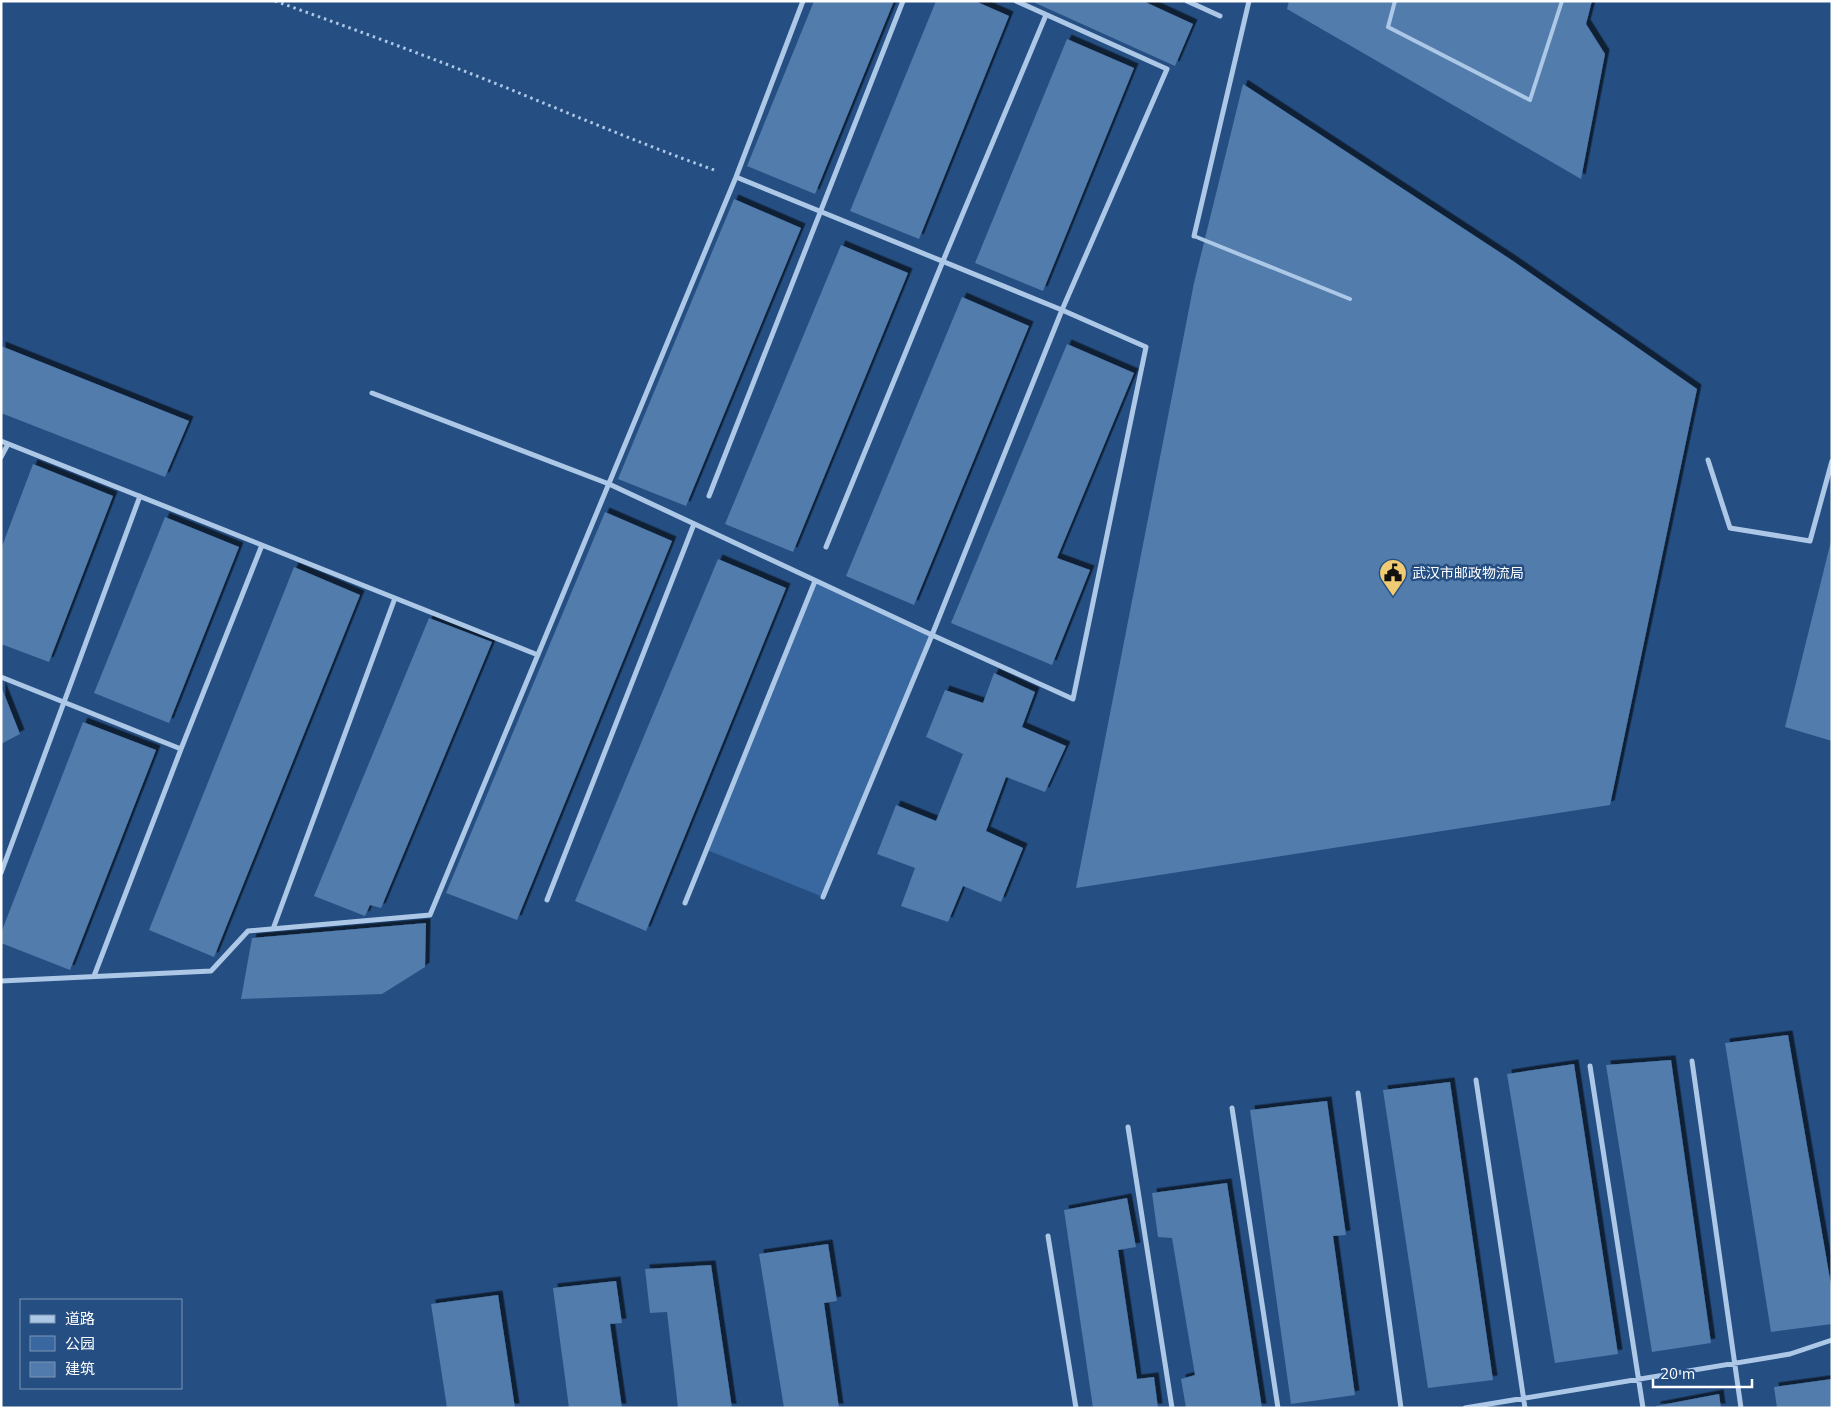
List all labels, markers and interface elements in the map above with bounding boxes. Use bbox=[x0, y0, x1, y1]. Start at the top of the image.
public building icon: 武汉市邮政物流局 bbox=[1378, 558, 1408, 597]
place label: 武汉市邮政物流局 bbox=[1412, 564, 1524, 582]
legend bbox=[20, 1299, 182, 1389]
text: 道路 bbox=[65, 1309, 95, 1328]
text: 公园 bbox=[65, 1334, 95, 1353]
scale bar bbox=[1653, 1356, 1752, 1388]
text: 建筑 bbox=[65, 1359, 95, 1378]
text: 20 m bbox=[1660, 1364, 1695, 1383]

